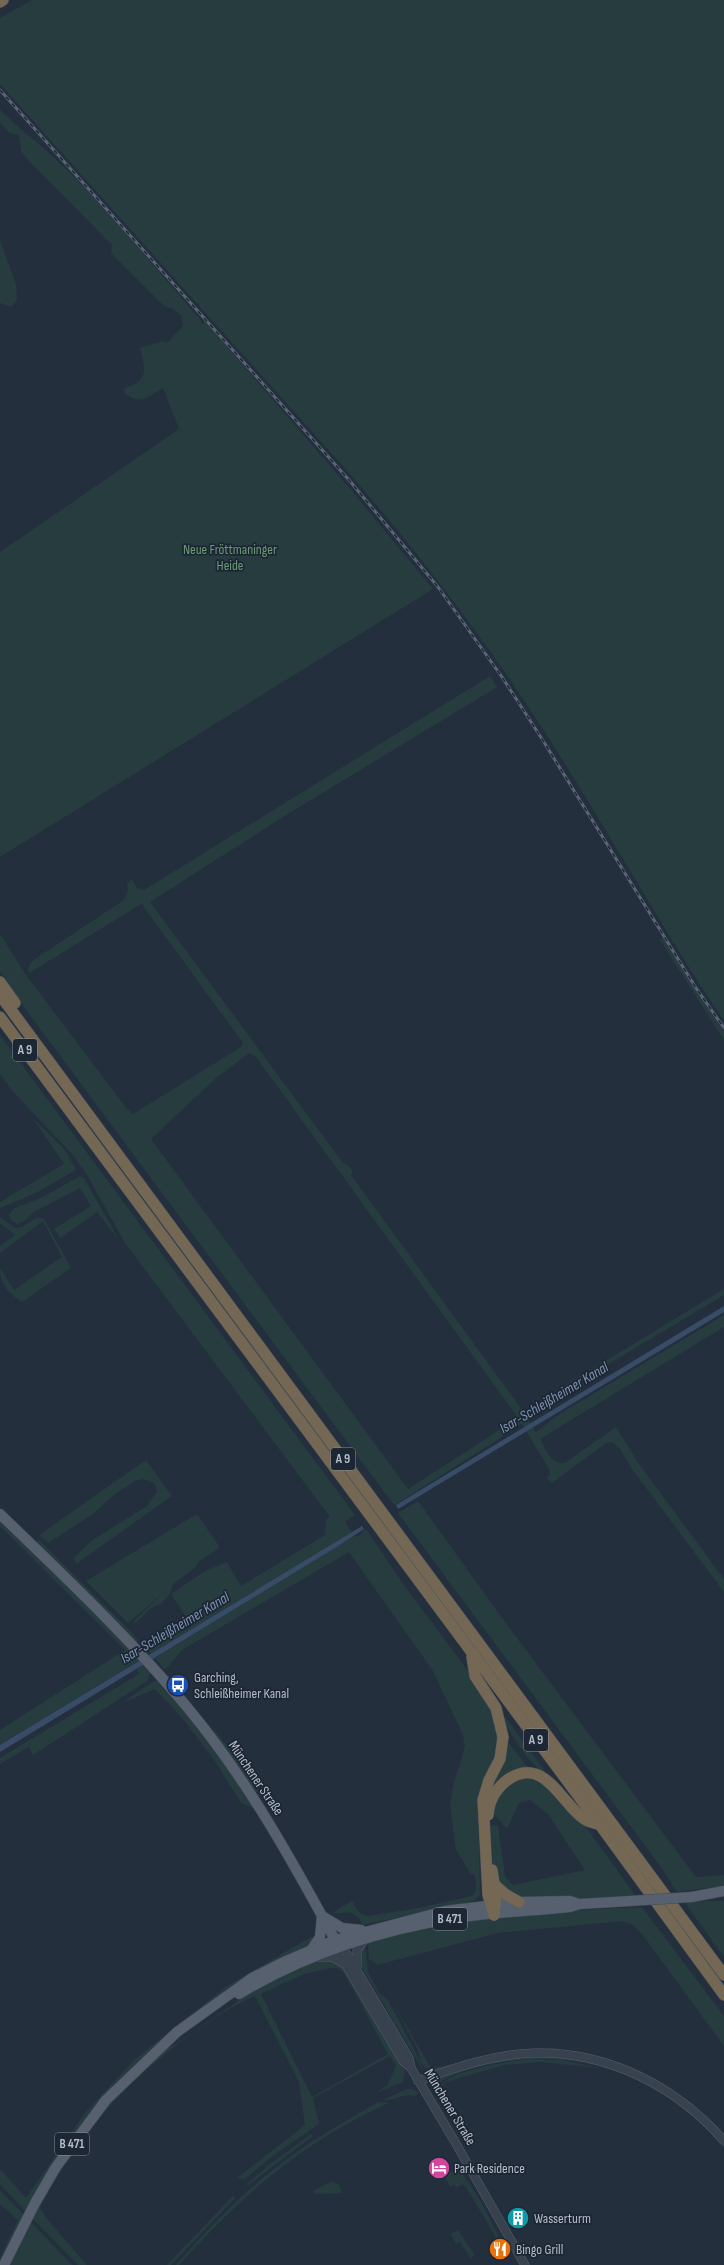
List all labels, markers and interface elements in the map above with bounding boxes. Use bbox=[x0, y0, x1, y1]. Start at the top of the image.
park label: Neue Fröttmaninger Heide bbox=[183, 541, 277, 574]
road number: A 9 bbox=[13, 1039, 37, 1061]
water label: Isar-Schleißheimer Kanal bbox=[496, 1357, 613, 1438]
road number: A 9 bbox=[331, 1448, 355, 1470]
water label: Isar-Schleißheimer Kanal bbox=[117, 1587, 234, 1668]
place label: Garching, Schleißheimer Kanal bbox=[194, 1669, 289, 1702]
bus stop icon: Garching, Schleißheimer Kanal bbox=[165, 1672, 191, 1698]
road number: A 9 bbox=[524, 1729, 548, 1751]
street label: Münchener Straße bbox=[225, 1738, 287, 1818]
road number: B 471 bbox=[433, 1908, 467, 1930]
street label: Münchener Straße bbox=[421, 2066, 479, 2148]
road number: B 471 bbox=[55, 2133, 89, 2155]
hotel icon: Park Residence bbox=[426, 2155, 452, 2181]
place label: Park Residence bbox=[454, 2160, 525, 2177]
building icon: Wasserturm bbox=[505, 2205, 531, 2231]
place label: Wasserturm bbox=[534, 2210, 591, 2227]
restaurant icon: Bingo Grill bbox=[487, 2236, 513, 2262]
place label: Bingo Grill bbox=[516, 2241, 563, 2258]

